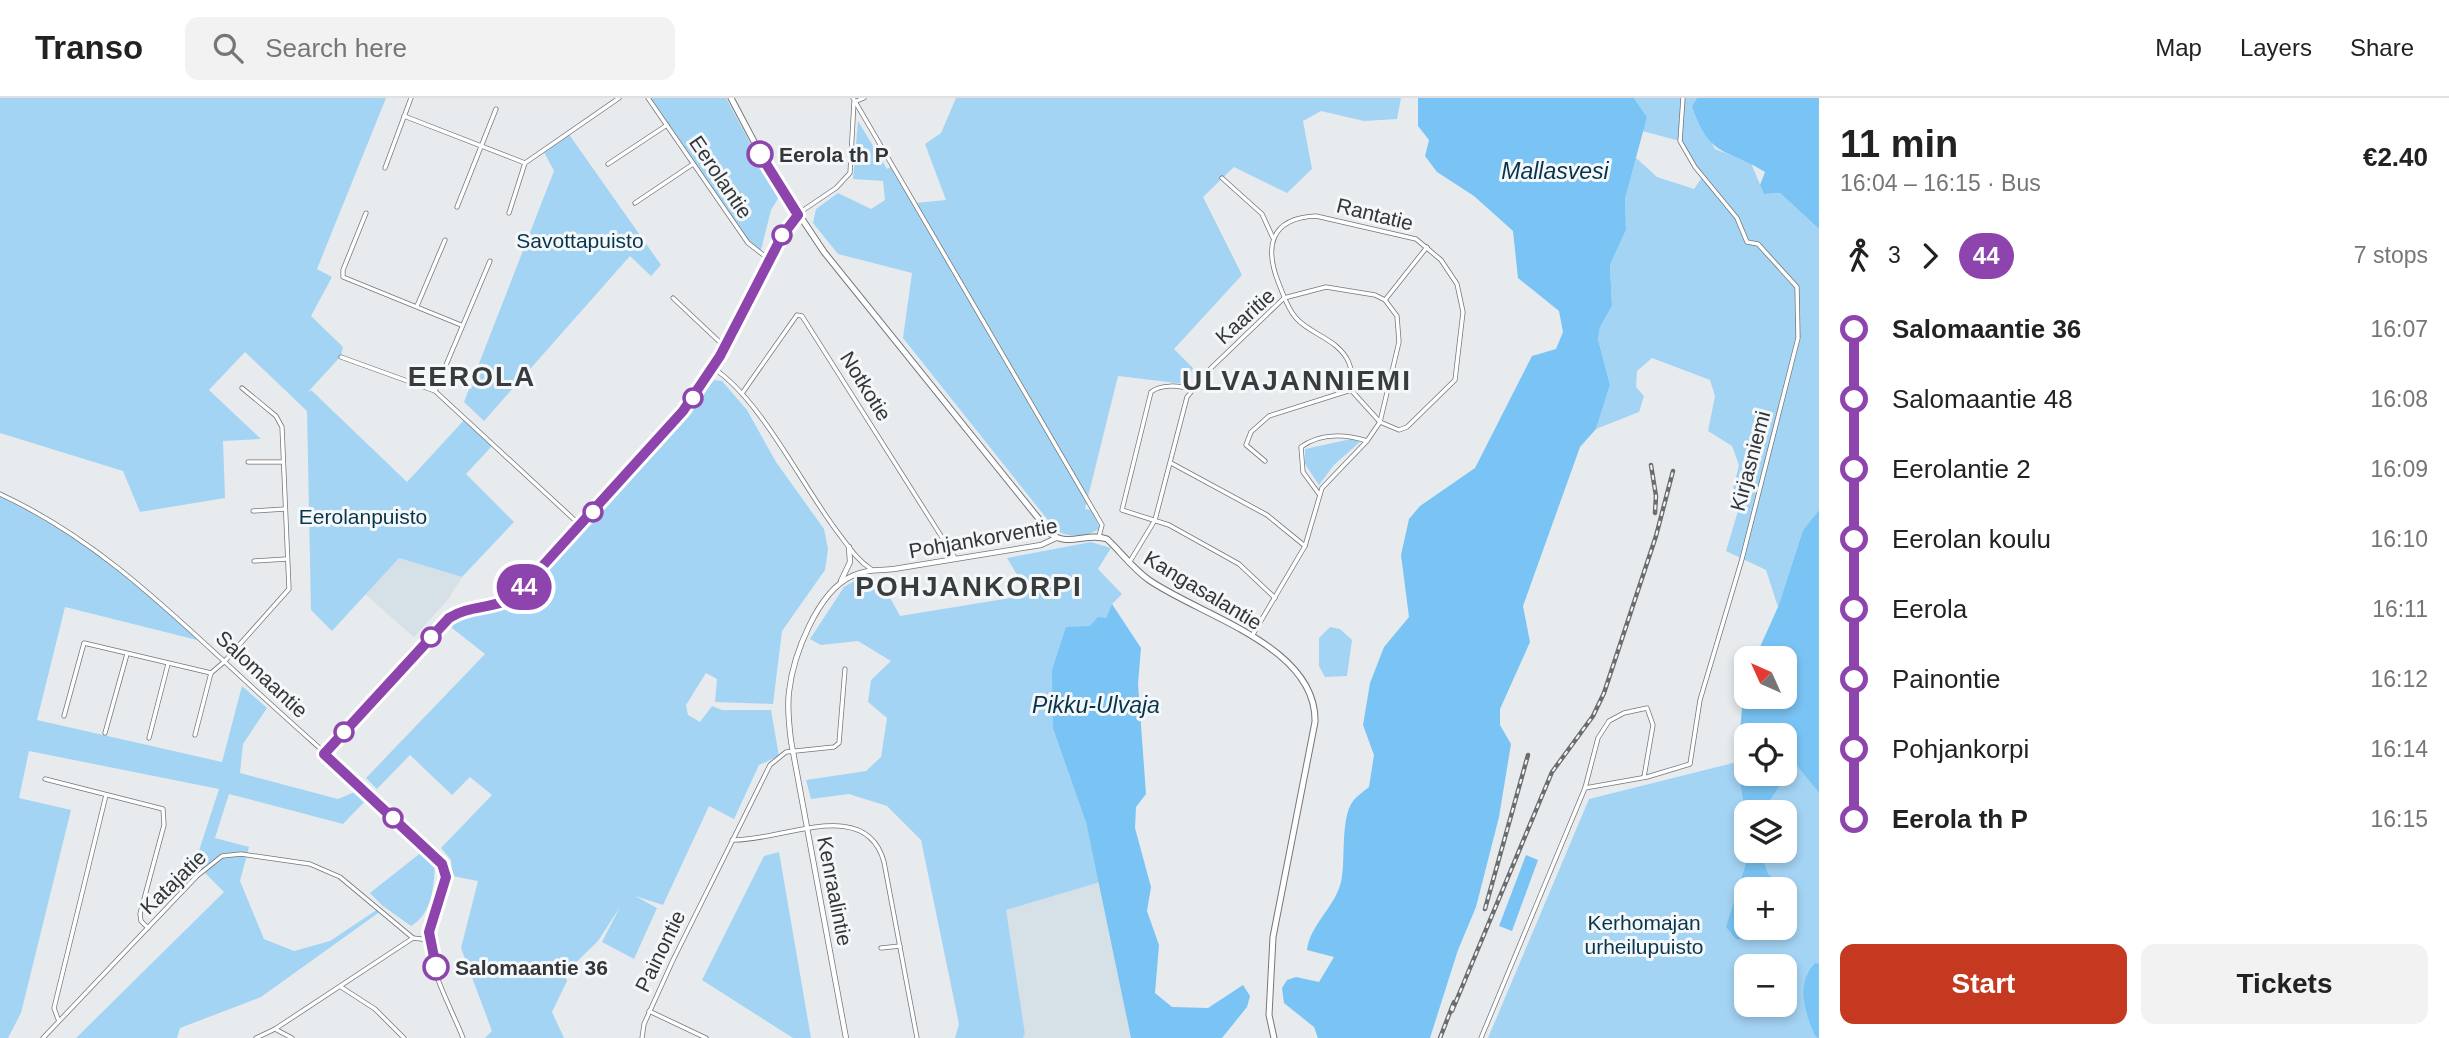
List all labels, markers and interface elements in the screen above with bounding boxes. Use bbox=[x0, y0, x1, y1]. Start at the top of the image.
search box bbox=[185, 17, 675, 80]
text: Transo bbox=[35, 29, 143, 66]
icon: search bbox=[209, 29, 247, 67]
text: Search here bbox=[265, 33, 407, 63]
text: Map bbox=[2155, 34, 2202, 61]
text: Layers bbox=[2240, 34, 2312, 61]
text: Share bbox=[2350, 34, 2414, 61]
text: 11 min bbox=[1840, 123, 1958, 165]
street label: Eerolantie bbox=[685, 131, 757, 223]
marker: Eerola th P bbox=[747, 141, 773, 167]
text: €2.40 bbox=[2363, 142, 2428, 172]
place label: Eerola th P bbox=[779, 143, 889, 166]
water label: Mallasvesi bbox=[1501, 158, 1610, 184]
text: 16:04 – 16:15 · Bus bbox=[1840, 170, 2041, 196]
street label: Rantatie bbox=[1334, 193, 1416, 235]
unlabelled marker bbox=[772, 225, 792, 245]
park label: Savottapuisto bbox=[516, 229, 644, 252]
icon: walk bbox=[1840, 237, 1878, 275]
icon: forward bbox=[1911, 237, 1949, 275]
text: 3 bbox=[1888, 242, 1901, 268]
text: 44 bbox=[1973, 242, 2000, 269]
text: 7 stops bbox=[2354, 242, 2428, 268]
street label: Kaaritie bbox=[1211, 284, 1279, 348]
text: Salomaantie 36 bbox=[1892, 314, 2081, 344]
text: 16:07 bbox=[2370, 316, 2428, 342]
street label: Notkotie bbox=[836, 347, 896, 425]
district label: EEROLA bbox=[408, 361, 536, 392]
district label: ULVAJANNIEMI bbox=[1182, 365, 1412, 396]
text: Salomaantie 48 bbox=[1892, 384, 2073, 414]
text: 16:08 bbox=[2370, 386, 2428, 412]
unlabelled marker bbox=[683, 388, 703, 408]
street label: Kirjasniemi bbox=[1726, 408, 1774, 514]
text: Eerolantie 2 bbox=[1892, 454, 2031, 484]
text: 16:09 bbox=[2370, 456, 2428, 482]
unlabelled marker bbox=[583, 502, 603, 522]
park label: Eerolanpuisto bbox=[299, 505, 427, 528]
street label: Pohjankorventie bbox=[907, 514, 1059, 562]
text: Eerolan koulu bbox=[1892, 524, 2051, 554]
text: 16:10 bbox=[2370, 526, 2428, 552]
street label: Kangasalantie bbox=[1140, 546, 1266, 634]
line badge: 44 bbox=[492, 564, 556, 610]
district label: POHJANKORPI bbox=[855, 571, 1083, 602]
text: 44 bbox=[511, 573, 537, 600]
text: Eerola bbox=[1892, 594, 1967, 624]
text: 16:11 bbox=[2372, 596, 2428, 622]
street label: Salomaantie bbox=[211, 626, 313, 722]
unlabelled marker bbox=[421, 627, 441, 647]
north arrow bbox=[1734, 646, 1797, 709]
map controls bbox=[1734, 646, 1797, 1017]
text: Painontie bbox=[1892, 664, 2000, 694]
text: 16:12 bbox=[2370, 666, 2428, 692]
water label: Pikku-Ulvaja bbox=[1032, 692, 1160, 718]
unlabelled marker bbox=[334, 722, 354, 742]
button: locate bbox=[1734, 723, 1797, 786]
text: Pohjankorpi bbox=[1892, 734, 2029, 764]
text: 16:14 bbox=[2370, 736, 2428, 762]
button: layers bbox=[1734, 800, 1797, 863]
text: Eerola th P bbox=[1892, 804, 2028, 834]
text: 16:15 bbox=[2370, 806, 2428, 832]
unlabelled marker bbox=[383, 808, 403, 828]
street label: Kenraalintie bbox=[813, 834, 857, 948]
street label: Katajatie bbox=[136, 845, 210, 919]
button: + bbox=[1734, 877, 1797, 940]
street label: Painontie bbox=[630, 907, 690, 995]
park label: Kerhomajan urheilupuisto bbox=[1584, 911, 1704, 958]
button: Start bbox=[1840, 944, 2127, 1024]
button: Tickets bbox=[2141, 944, 2428, 1024]
marker: Salomaantie 36 bbox=[423, 954, 449, 980]
button: − bbox=[1734, 954, 1797, 1017]
place label: Salomaantie 36 bbox=[455, 956, 608, 979]

